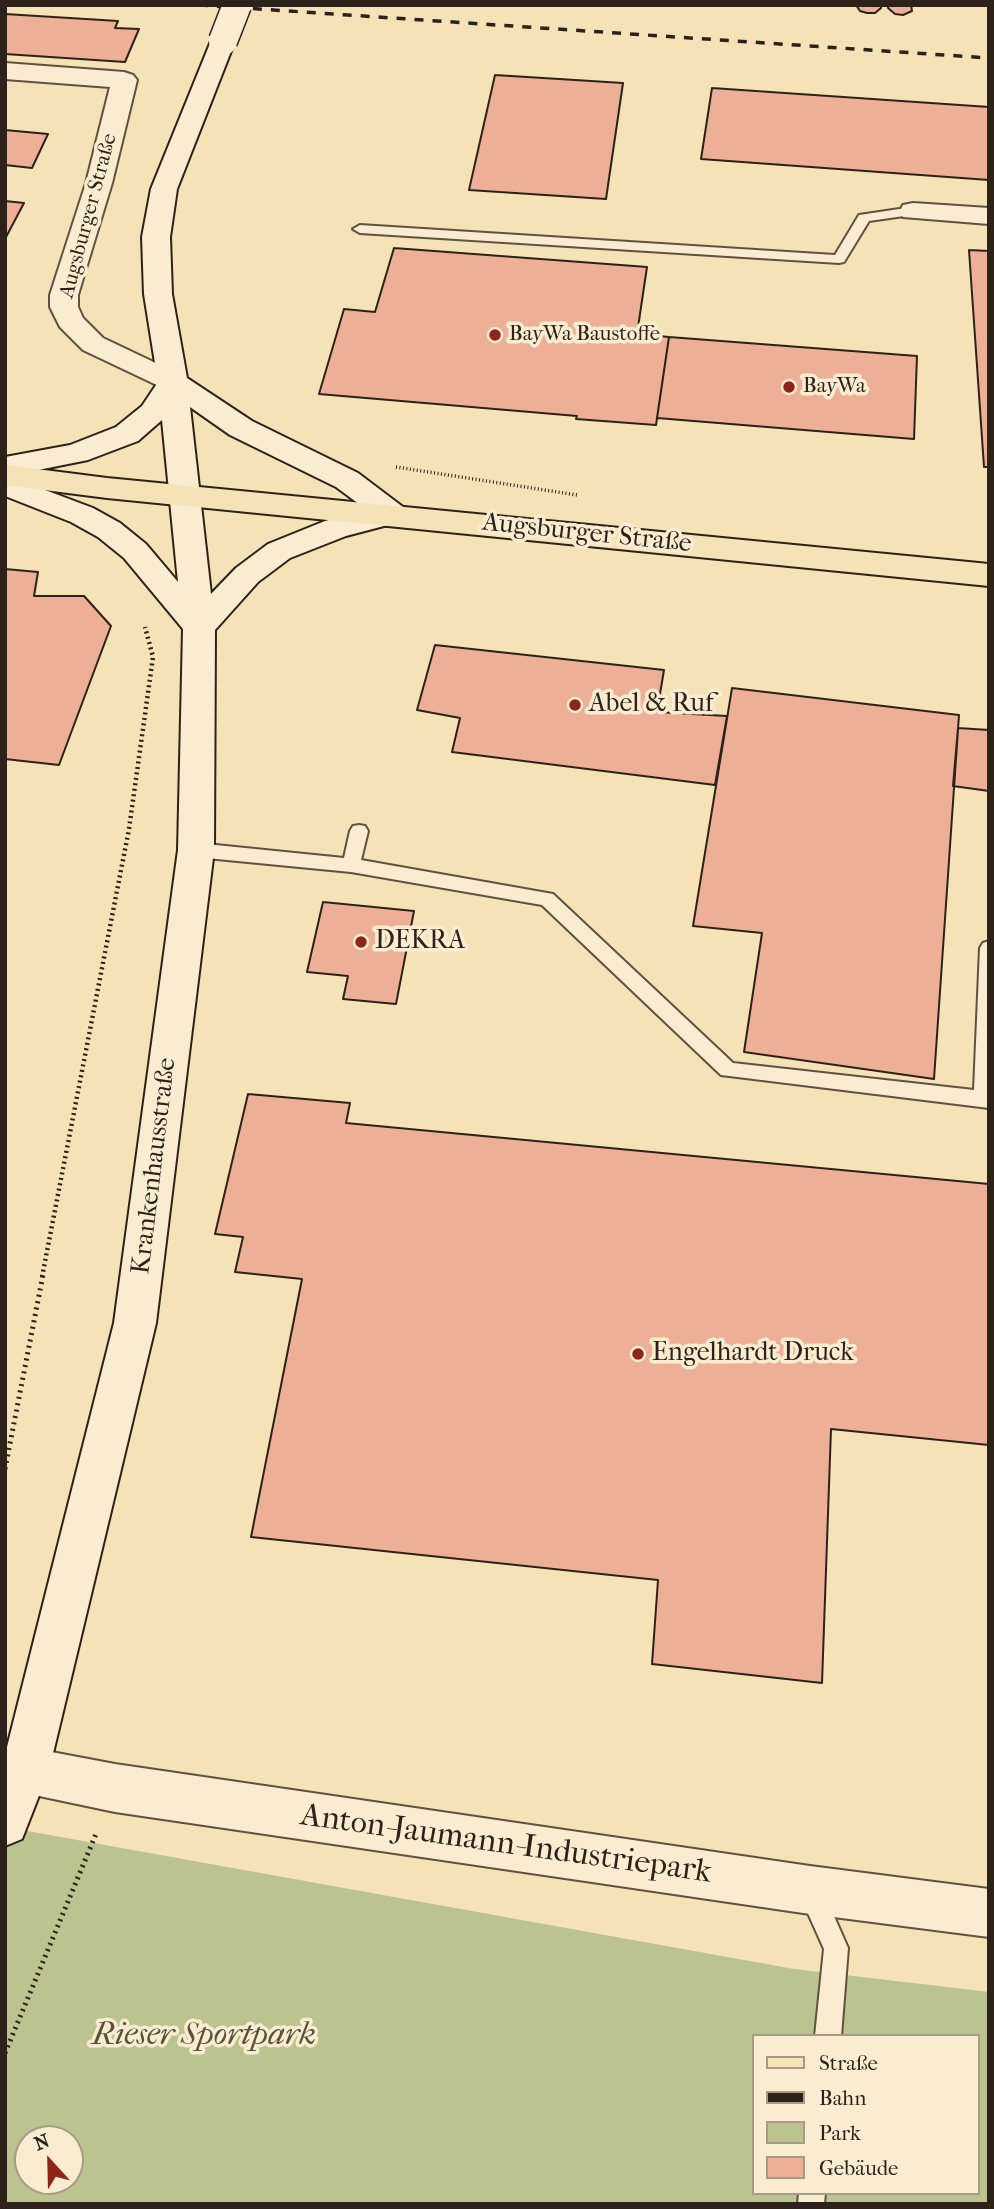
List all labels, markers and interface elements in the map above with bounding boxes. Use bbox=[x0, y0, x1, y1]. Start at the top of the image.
street label: Augsburger Straße bbox=[55, 131, 123, 301]
place label: BayWa Baustoffe bbox=[509, 322, 660, 348]
marker: BayWa Baustoffe bbox=[487, 327, 503, 343]
place label: BayWa bbox=[803, 374, 866, 400]
marker: BayWa bbox=[781, 379, 797, 395]
street label: Augsburger Straße bbox=[481, 508, 693, 560]
place label: Abel & Ruf bbox=[589, 689, 714, 721]
marker: Abel & Ruf bbox=[567, 697, 583, 713]
place label: DEKRA bbox=[375, 926, 465, 958]
marker: DEKRA bbox=[353, 934, 369, 950]
street label: Krankenhausstraße bbox=[126, 1056, 184, 1276]
place label: Engelhardt Druck bbox=[652, 1338, 854, 1370]
marker: Engelhardt Druck bbox=[630, 1346, 646, 1362]
street label: Anton-Jaumann-Industriepark bbox=[298, 1797, 714, 1893]
park label: Rieser Sportpark bbox=[92, 2017, 316, 2055]
legend bbox=[752, 2034, 980, 2195]
text: Straße bbox=[819, 2051, 878, 2075]
text: Bahn bbox=[819, 2086, 866, 2110]
text: Park bbox=[819, 2121, 861, 2145]
north arrow bbox=[14, 2125, 84, 2195]
text: N bbox=[31, 2129, 53, 2155]
text: Gebäude bbox=[819, 2156, 899, 2180]

